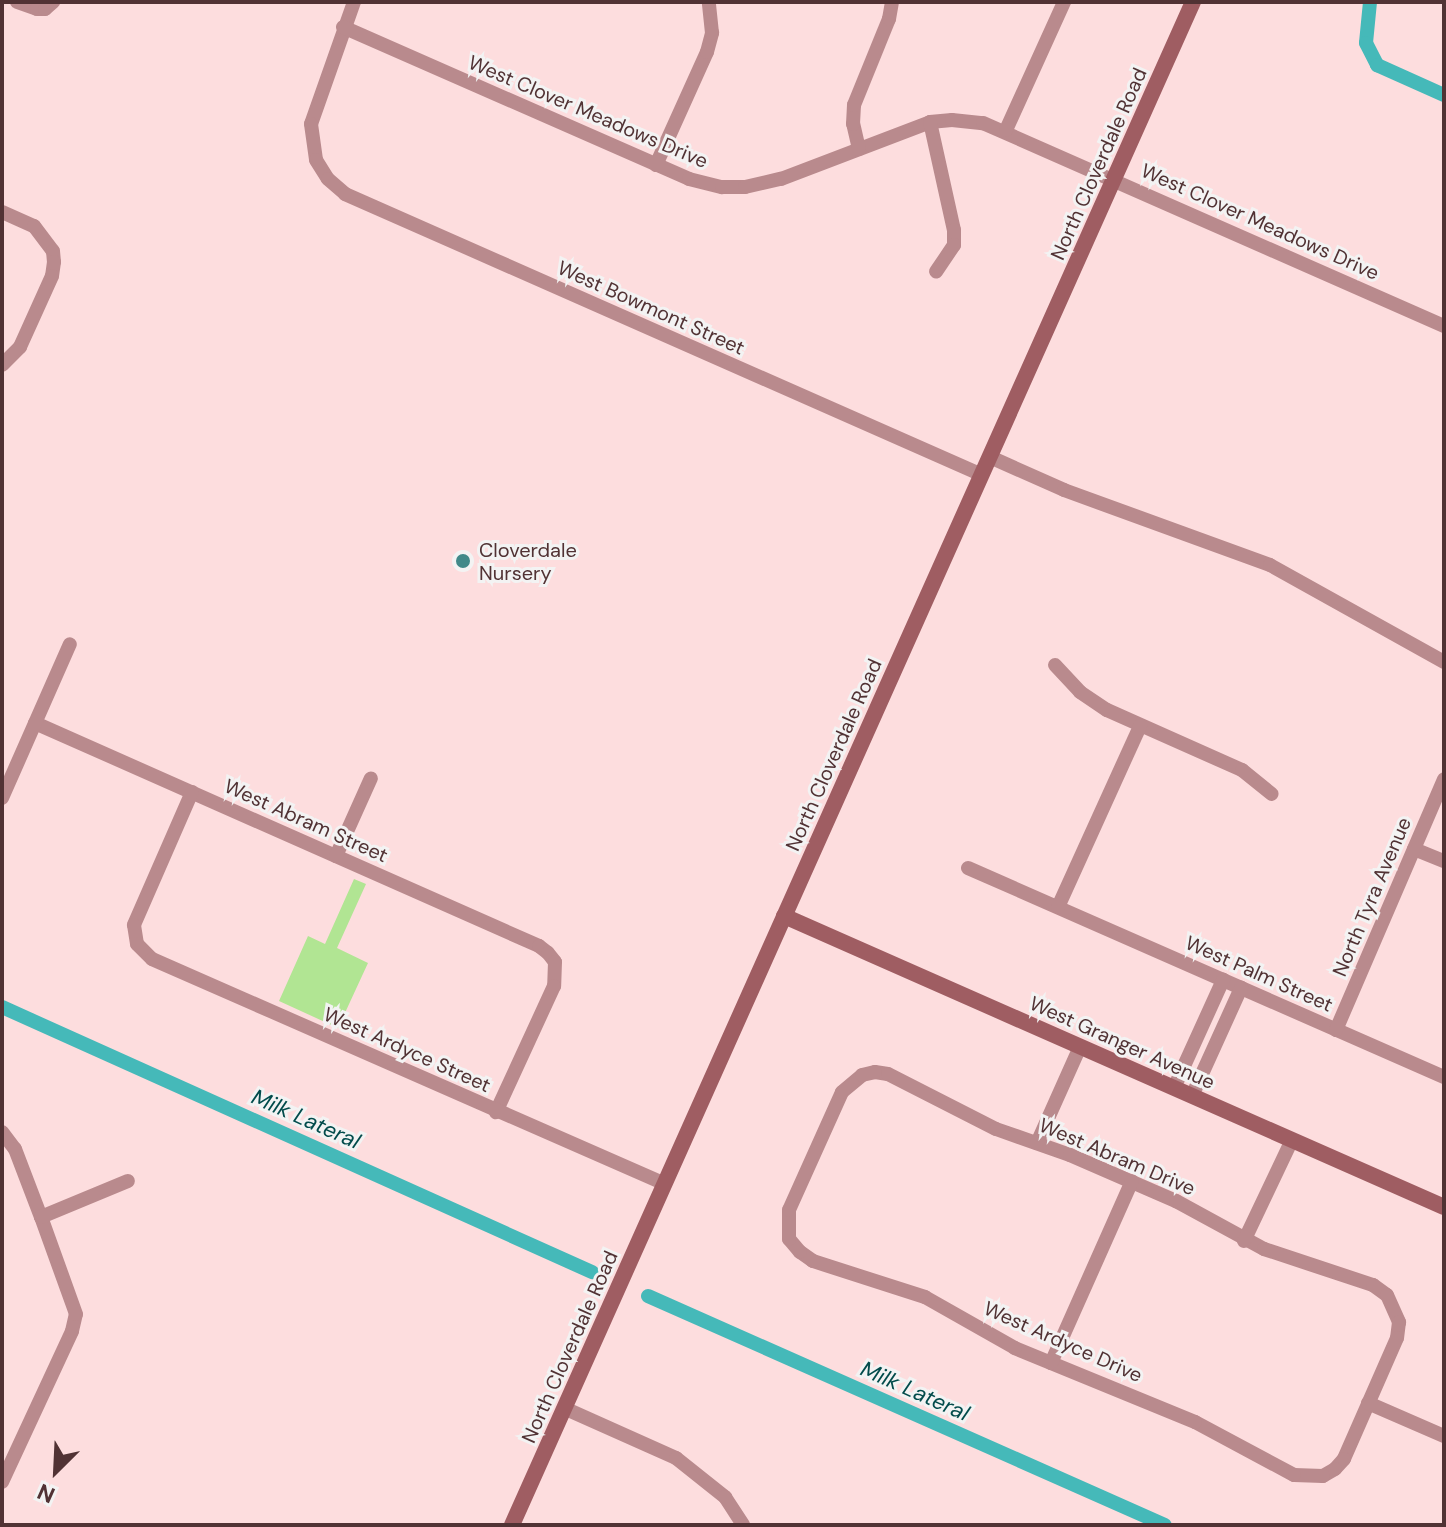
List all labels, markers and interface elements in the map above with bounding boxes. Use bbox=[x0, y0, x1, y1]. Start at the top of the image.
street label: West Clover Meadows Drive bbox=[465, 51, 711, 173]
street label: North Cloverdale Road bbox=[1046, 64, 1152, 264]
street label: West Clover Meadows Drive bbox=[1137, 159, 1383, 285]
street label: West Bowmont Street bbox=[554, 256, 748, 360]
place label: Cloverdale Nursery bbox=[479, 538, 577, 585]
marker: Cloverdale Nursery bbox=[454, 552, 472, 570]
street label: North Cloverdale Road bbox=[781, 655, 887, 855]
street label: West Abram Street bbox=[221, 774, 391, 868]
street label: North Tyra Avenue bbox=[1328, 814, 1416, 980]
street label: West Palm Street bbox=[1182, 931, 1336, 1017]
street label: West Granger Avenue bbox=[1026, 991, 1218, 1095]
street label: West Ardyce Street bbox=[320, 1002, 494, 1098]
water label: Milk Lateral bbox=[248, 1083, 364, 1155]
street label: West Abram Drive bbox=[1035, 1113, 1199, 1201]
street label: North Cloverdale Road bbox=[517, 1247, 623, 1447]
street label: West Ardyce Drive bbox=[980, 1296, 1146, 1388]
water label: Milk Lateral bbox=[857, 1355, 973, 1427]
north arrow bbox=[16, 1431, 96, 1511]
text: N bbox=[33, 1477, 59, 1510]

